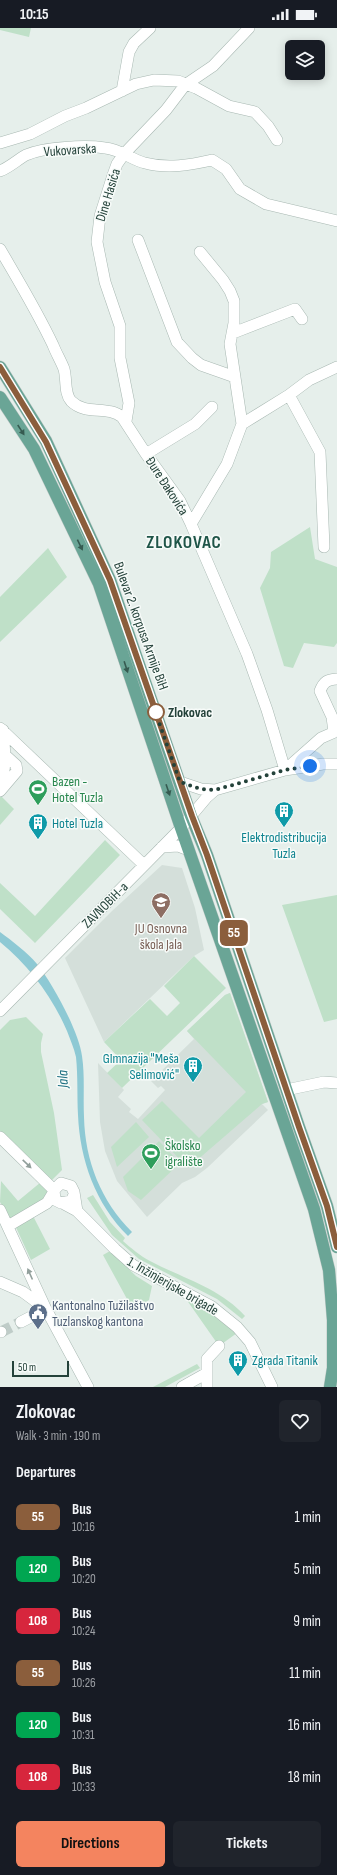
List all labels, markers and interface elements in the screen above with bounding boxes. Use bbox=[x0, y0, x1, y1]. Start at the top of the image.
text: 10:15 bbox=[20, 5, 49, 24]
map controls bbox=[285, 40, 325, 80]
button: layers bbox=[285, 40, 325, 80]
street label: Vukovarska bbox=[43, 140, 97, 160]
street label: Dine Hasića bbox=[92, 167, 124, 223]
one-way arrow bbox=[18, 424, 25, 435]
street label: Đure Đakovića bbox=[142, 454, 192, 518]
district label: ZLOKOVAC bbox=[146, 532, 222, 553]
one-way arrow bbox=[77, 540, 83, 551]
street label: Bulevar 2. korpusa Armije BiH bbox=[110, 560, 172, 692]
one-way arrow bbox=[124, 661, 130, 673]
marker: Zlokovac bbox=[147, 703, 165, 721]
place label: Zlokovac bbox=[168, 704, 212, 721]
your location bbox=[300, 756, 320, 776]
place label: Bazen - Hotel Tuzla bbox=[52, 773, 103, 806]
sports icon: Bazen - Hotel Tuzla bbox=[27, 778, 49, 806]
one-way arrow bbox=[165, 784, 171, 796]
building icon: Elektrodistribucija Tuzla bbox=[273, 800, 295, 828]
building icon: Hotel Tuzla bbox=[27, 812, 49, 840]
place label: Hotel Tuzla bbox=[52, 815, 103, 832]
place label: Elektrodistribucija Tuzla bbox=[241, 829, 327, 862]
street label: ZAVNOBiH-a bbox=[78, 878, 132, 932]
school or university icon: JU Osnovna škola Jala bbox=[150, 891, 172, 919]
place label: JU Osnovna škola Jala bbox=[134, 920, 187, 953]
line badge: 55 bbox=[216, 920, 252, 946]
text: 55 bbox=[228, 924, 240, 941]
place label: GImnazija "Meša Selimović" bbox=[103, 1050, 179, 1083]
building icon: GImnazija "Meša Selimović" bbox=[182, 1055, 204, 1083]
water label: Jala bbox=[53, 1070, 73, 1089]
place label: Školsko igralište bbox=[165, 1137, 203, 1170]
sports icon: Školsko igralište bbox=[140, 1142, 162, 1170]
one-way arrow bbox=[22, 1159, 32, 1168]
street label: 1. Inžinjerijske brigade bbox=[124, 1253, 222, 1319]
one-way arrow bbox=[26, 1267, 32, 1279]
place label: Kantonalno Tužilaštvo Tuzlanskog kantona bbox=[52, 1297, 155, 1330]
public building icon: Kantonalno Tužilaštvo Tuzlanskog kantona bbox=[27, 1302, 49, 1330]
building icon: Zgrada Titanik bbox=[227, 1349, 249, 1377]
place label: Zgrada Titanik bbox=[252, 1352, 318, 1369]
scale bar bbox=[12, 1359, 69, 1378]
text: 50 m bbox=[18, 1361, 36, 1374]
button: heart bbox=[279, 1400, 321, 1442]
text: Zlokovac bbox=[16, 1401, 76, 1424]
text: Walk · 3 min · 190 m bbox=[16, 1428, 100, 1444]
text: Departures bbox=[16, 1463, 76, 1482]
text: Bus bbox=[72, 1500, 91, 1519]
text: 55 bbox=[32, 1508, 44, 1525]
text: 1 min bbox=[295, 1508, 321, 1527]
text: 10:16 bbox=[72, 1519, 95, 1535]
text: Bus bbox=[72, 1552, 91, 1571]
text: 120 bbox=[29, 1560, 47, 1577]
text: 5 min bbox=[294, 1560, 321, 1579]
text: 10:20 bbox=[72, 1571, 96, 1587]
text: Bus bbox=[72, 1604, 91, 1623]
text: 108 bbox=[29, 1612, 47, 1629]
text: 9 min bbox=[293, 1612, 321, 1631]
text: 10:24 bbox=[72, 1623, 95, 1639]
text: Bus bbox=[72, 1656, 91, 1675]
text: 55 bbox=[32, 1664, 44, 1681]
text: 11 min bbox=[289, 1664, 321, 1683]
text: 10:26 bbox=[72, 1675, 96, 1691]
text: Bus bbox=[72, 1708, 91, 1727]
text: 120 bbox=[29, 1716, 47, 1733]
text: 16 min bbox=[288, 1716, 321, 1735]
text: 10:31 bbox=[72, 1727, 95, 1743]
text: Bus bbox=[72, 1760, 91, 1779]
text: 108 bbox=[29, 1768, 47, 1785]
text: 18 min bbox=[288, 1768, 321, 1787]
text: 10:33 bbox=[72, 1779, 96, 1795]
button: Directions bbox=[16, 1821, 165, 1867]
button: Tickets bbox=[173, 1821, 321, 1867]

